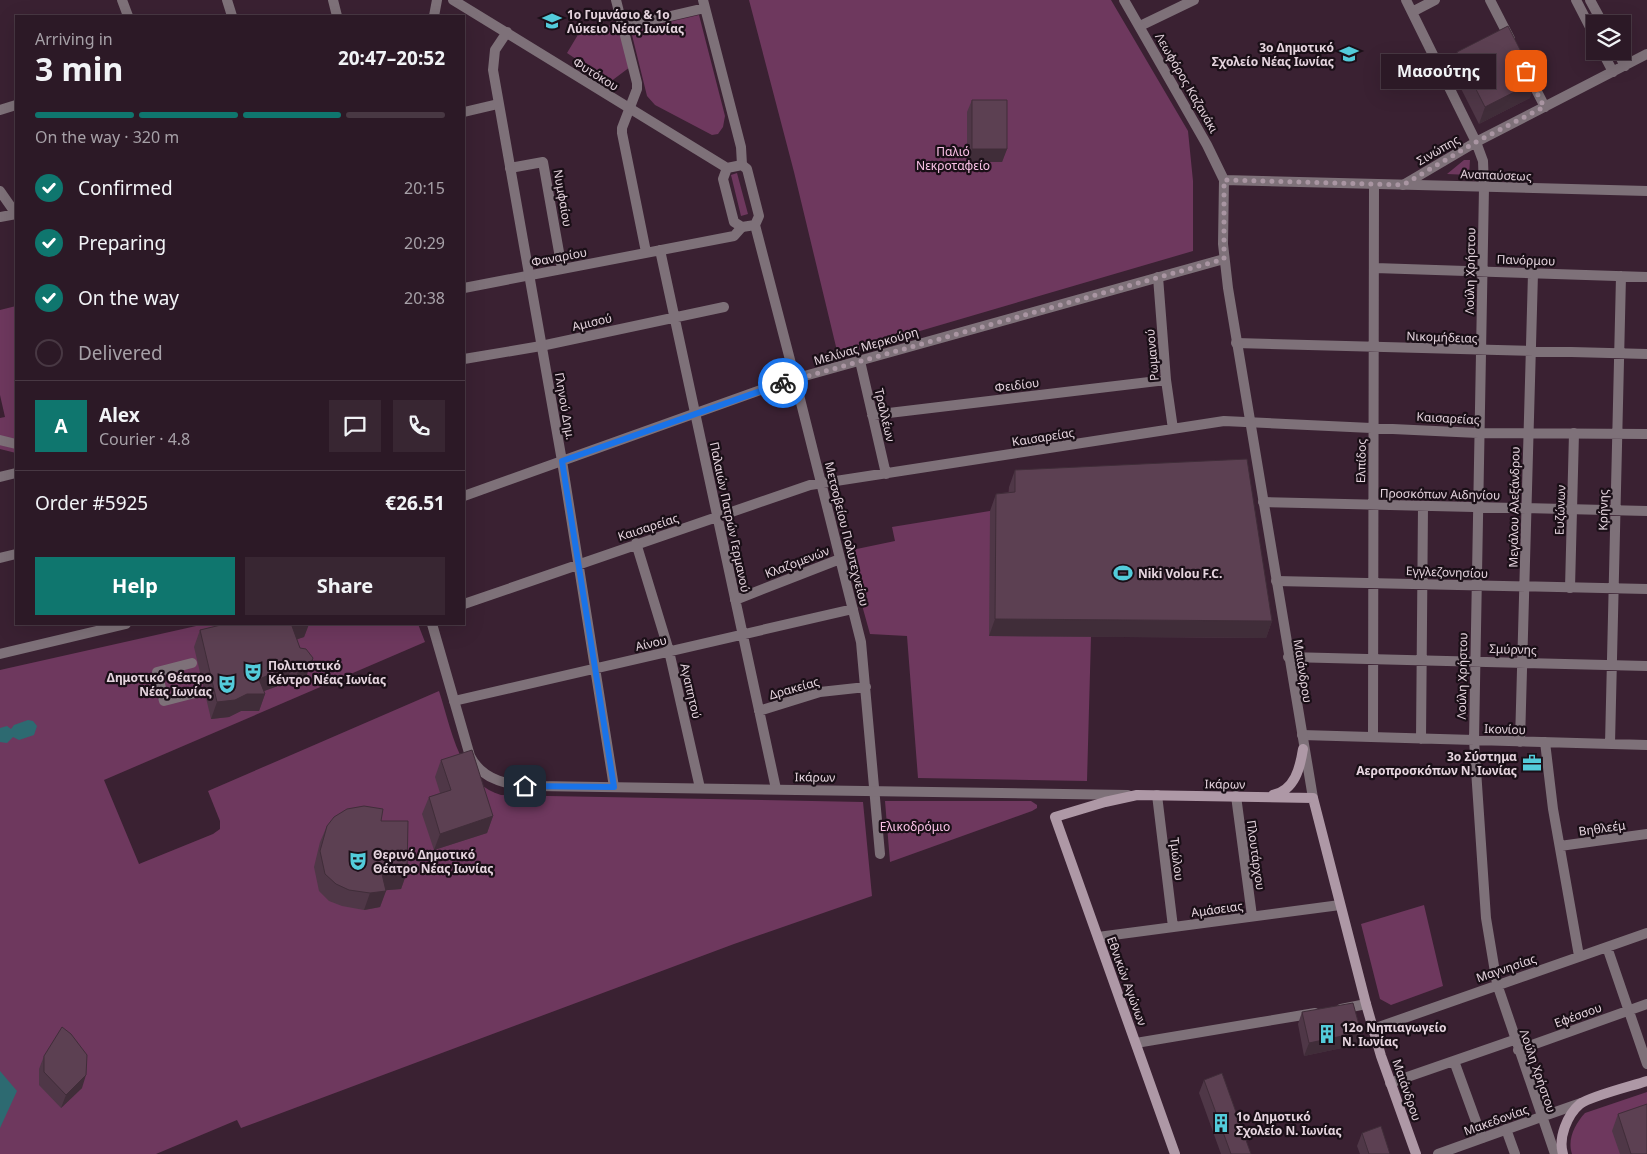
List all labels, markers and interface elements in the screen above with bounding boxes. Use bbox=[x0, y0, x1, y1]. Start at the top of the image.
place label: 1ο Γυμνάσιο & 1ο Λύκειο Νέας Ιωνίας bbox=[567, 6, 684, 37]
school or university icon: 1ο Γυμνάσιο & 1ο Λύκειο Νέας Ιωνίας bbox=[541, 10, 563, 32]
map controls bbox=[1586, 15, 1631, 60]
button: layers bbox=[1586, 15, 1631, 60]
text: Arriving in bbox=[35, 28, 113, 50]
street label: Λεωφόρος Καζανάκι bbox=[1151, 30, 1223, 136]
place label: 3ο Δημοτικό Σχολείο Νέας Ιωνίας bbox=[1212, 39, 1334, 70]
school or university icon: 3ο Δημοτικό Σχολείο Νέας Ιωνίας bbox=[1338, 43, 1360, 65]
text: 20:47–20:52 bbox=[338, 45, 445, 71]
text: 3 min bbox=[35, 47, 123, 90]
pin bbox=[1505, 50, 1547, 92]
street label: Φυτόκου bbox=[570, 53, 622, 95]
callout: Μασούτης bbox=[1381, 54, 1496, 88]
icon: bag bbox=[1512, 57, 1540, 85]
text: Μασούτης bbox=[1397, 60, 1480, 82]
text: On the way · 320 m bbox=[35, 126, 179, 148]
street label: Σινώπης bbox=[1413, 131, 1463, 169]
park label: Παλιό Νεκροταφείο bbox=[916, 143, 990, 174]
street label: Αναπαύσεως bbox=[1460, 165, 1532, 185]
street label: Νυμφαίου bbox=[550, 168, 576, 228]
icon: check bbox=[35, 174, 63, 202]
text: Confirmed bbox=[78, 175, 173, 201]
text: 20:15 bbox=[404, 177, 445, 199]
street label: Λούλη Χρήστου bbox=[1461, 227, 1479, 315]
icon: check bbox=[35, 229, 63, 257]
text: Preparing bbox=[78, 230, 166, 256]
text: 20:29 bbox=[404, 232, 445, 254]
street label: Φαναρίου bbox=[530, 243, 588, 271]
street label: Πανόρμου bbox=[1496, 250, 1556, 270]
icon: check bbox=[35, 284, 63, 312]
text: On the way bbox=[78, 285, 179, 311]
text: 20:38 bbox=[404, 287, 445, 309]
street label: Αμισού bbox=[570, 309, 614, 335]
street label: Μελίνας Μερκούρη bbox=[812, 323, 920, 369]
street label: Νικομήδειας bbox=[1406, 327, 1478, 347]
street label: Ρωμανού bbox=[1141, 328, 1163, 382]
text: Delivered bbox=[78, 340, 163, 366]
courier bbox=[758, 358, 808, 408]
icon: bike bbox=[769, 369, 797, 397]
street label: Γληνού Δημ. bbox=[551, 371, 579, 441]
street label: Φειδίου bbox=[994, 374, 1040, 396]
street label: Τραλλέων bbox=[871, 387, 899, 443]
button: chat bbox=[329, 400, 381, 452]
button: phone bbox=[393, 400, 445, 452]
text: Alex bbox=[99, 402, 140, 428]
street label: Καισαρείας bbox=[1416, 408, 1480, 428]
text: A bbox=[54, 413, 68, 439]
street label: Καισαρείας bbox=[1011, 424, 1076, 450]
text: Courier · 4.8 bbox=[99, 428, 190, 450]
street label: Ελπίδος bbox=[1352, 438, 1370, 483]
street label: Παλαιών Πατρών Γερμανού bbox=[706, 440, 754, 594]
street label: Μεγάλου Αλεξάνδρου bbox=[1504, 446, 1524, 568]
street label: Μετσοβείου Πολυτεχνείου bbox=[821, 460, 873, 608]
street label: Προσκόπων Αιδηνίου bbox=[1380, 484, 1500, 504]
street label: Ευζώνων bbox=[1551, 485, 1569, 535]
street label: Κρήνης bbox=[1594, 489, 1612, 531]
text: Order #5925 bbox=[35, 490, 148, 516]
text: €26.51 bbox=[385, 490, 445, 516]
street label: Καισαρείας bbox=[615, 509, 681, 545]
street label: Κλαζομενών bbox=[762, 542, 832, 582]
button: Help bbox=[35, 557, 235, 615]
button: Share bbox=[245, 557, 445, 615]
sports icon: Niki Volou F.C. bbox=[1112, 562, 1134, 584]
street label: Εγγλεζονησίου bbox=[1406, 562, 1488, 582]
place label: Niki Volou F.C. bbox=[1138, 565, 1222, 582]
street label: Αίνου bbox=[634, 631, 668, 655]
street label: Λούλη Χρήστου bbox=[1453, 632, 1471, 720]
street label: Μαιάνδρου bbox=[1290, 638, 1316, 704]
street label: Σμύρνης bbox=[1489, 640, 1537, 658]
place label: Πολιτιστικό Κέντρο Νέας Ιωνίας bbox=[268, 657, 386, 688]
theatre icon: Πολιτιστικό Κέντρο Νέας Ιωνίας bbox=[242, 661, 264, 683]
street label: Αγαπητού bbox=[676, 662, 706, 720]
place label: Δημοτικό Θέατρο Νέας Ιωνίας bbox=[107, 669, 212, 700]
theatre icon: Δημοτικό Θέατρο Νέας Ιωνίας bbox=[216, 673, 238, 695]
street label: Δρακείας bbox=[767, 673, 821, 703]
street label: Ικονίου bbox=[1484, 720, 1526, 738]
place label: 3ο Σύστημα Αεροπροσκόπων Ν. Ιωνίας bbox=[1356, 748, 1517, 779]
office icon: 3ο Σύστημα Αεροπροσκόπων Ν. Ιωνίας bbox=[1521, 752, 1543, 774]
pin bbox=[504, 765, 546, 807]
street label: Ικάρων bbox=[795, 768, 835, 786]
icon: home bbox=[511, 772, 539, 800]
street label: Ικάρων bbox=[1205, 775, 1245, 793]
street label: Βηθλεέμ bbox=[1578, 816, 1627, 840]
park label: Ελικοδρόμιο bbox=[880, 818, 950, 835]
street label: Πλουτάρχου bbox=[1243, 819, 1269, 891]
street label: Τμώλου bbox=[1166, 836, 1188, 882]
place label: Θερινό Δημοτικό Θέατρο Νέας Ιωνίας bbox=[373, 846, 493, 877]
theatre icon: Θερινό Δημοτικό Θέατρο Νέας Ιωνίας bbox=[347, 850, 369, 872]
street label: Αμάσειας bbox=[1190, 897, 1244, 921]
street label: Εθνικών Αγώνων bbox=[1103, 934, 1151, 1028]
street label: Μαγνησίας bbox=[1474, 950, 1538, 986]
street label: Εφέσσου bbox=[1552, 999, 1604, 1031]
place label: 12ο Νηπιαγωγείο Ν. Ιωνίας bbox=[1342, 1019, 1447, 1050]
building icon: 12ο Νηπιαγωγείο Ν. Ιωνίας bbox=[1316, 1023, 1338, 1045]
street label: Λούλη Χρήστου bbox=[1516, 1027, 1560, 1115]
street label: Μαιάνδρου bbox=[1388, 1057, 1426, 1123]
street label: Μακεδονίας bbox=[1461, 1100, 1531, 1140]
place label: 1ο Δημοτικό Σχολείο Ν. Ιωνίας bbox=[1236, 1108, 1342, 1139]
building icon: 1ο Δημοτικό Σχολείο Ν. Ιωνίας bbox=[1210, 1112, 1232, 1134]

